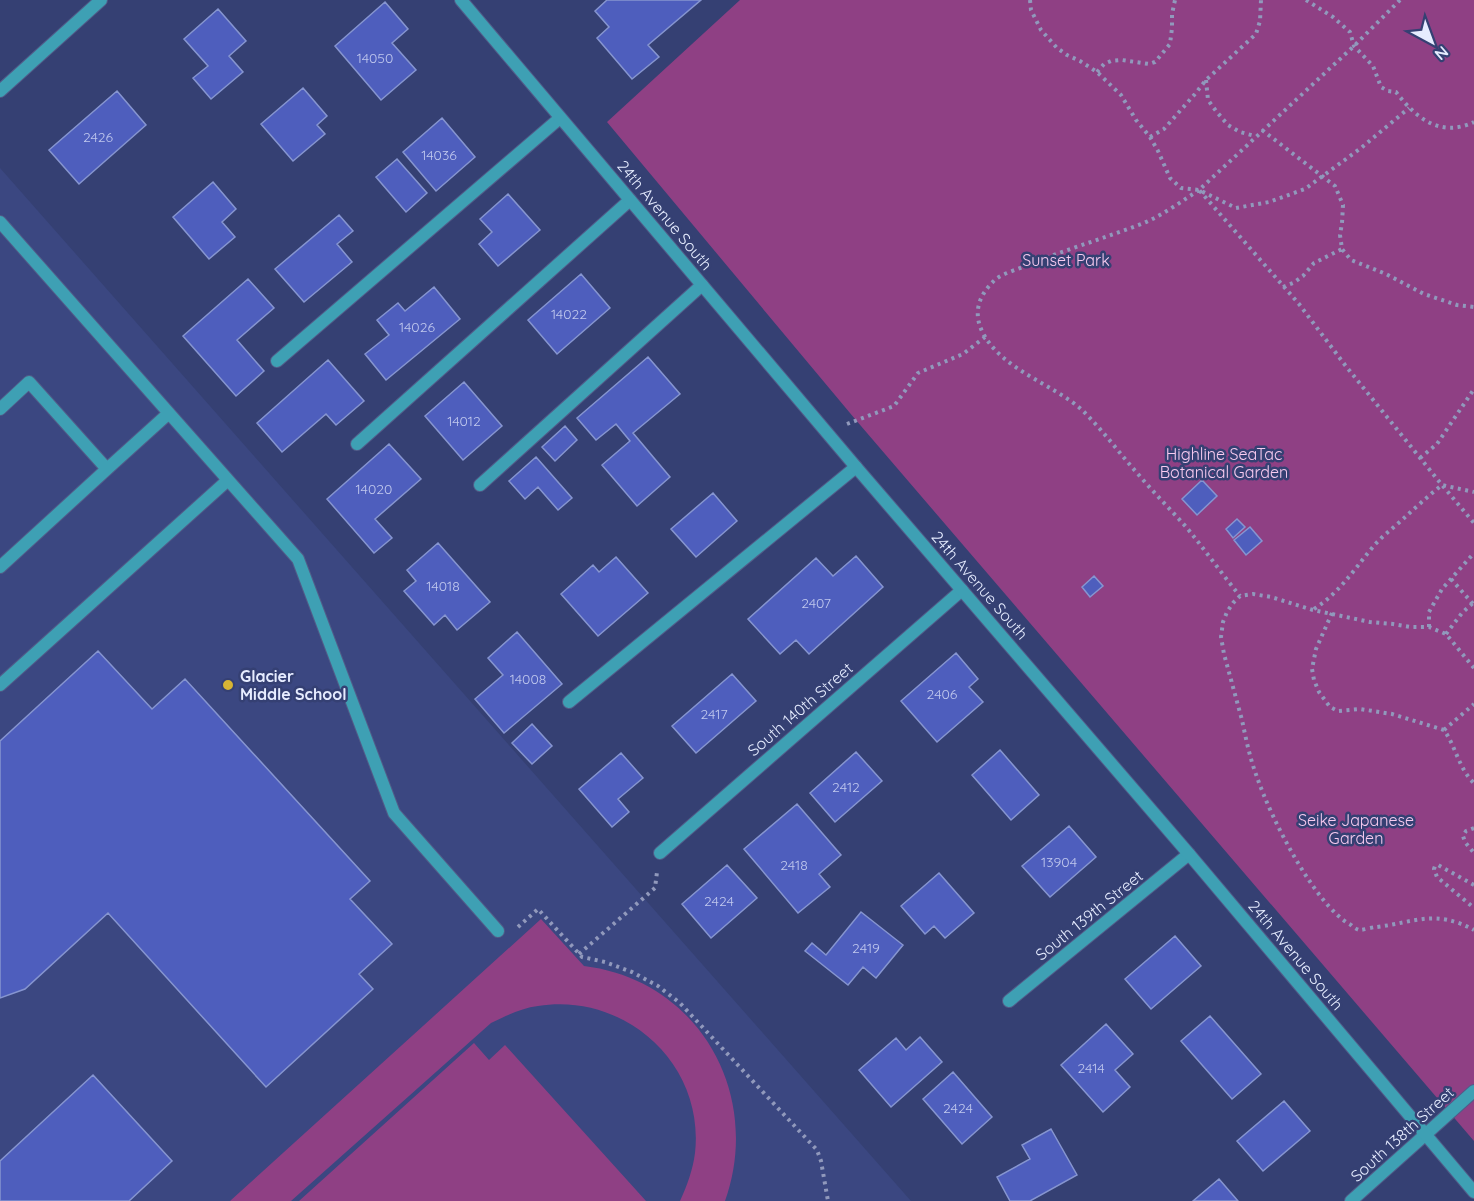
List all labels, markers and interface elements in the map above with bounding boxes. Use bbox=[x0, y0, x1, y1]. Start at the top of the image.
north arrow bbox=[1402, 12, 1462, 72]
text: N bbox=[1431, 42, 1453, 65]
house number: 14050 bbox=[357, 49, 393, 67]
house number: 2426 bbox=[83, 128, 114, 146]
house number: 14036 bbox=[421, 146, 457, 164]
street label: 24th Avenue South bbox=[613, 156, 717, 274]
park label: Sunset Park bbox=[1022, 250, 1110, 270]
house number: 14022 bbox=[551, 305, 587, 323]
house number: 14026 bbox=[399, 318, 435, 336]
house number: 14012 bbox=[447, 412, 481, 430]
park label: Highline SeaTac Botanical Garden bbox=[1160, 444, 1288, 482]
house number: 14020 bbox=[356, 480, 392, 498]
street label: 24th Avenue South bbox=[927, 527, 1033, 643]
house number: 14018 bbox=[426, 577, 460, 595]
house number: 2407 bbox=[801, 594, 831, 612]
street label: South 140th Street bbox=[743, 658, 857, 760]
place label: Glacier Middle School bbox=[240, 666, 347, 704]
house number: 14008 bbox=[510, 670, 546, 688]
marker: Glacier Middle School bbox=[221, 678, 235, 692]
house number: 2406 bbox=[927, 685, 958, 703]
house number: 2417 bbox=[700, 705, 728, 723]
house number: 2412 bbox=[832, 778, 860, 796]
park label: Seike Japanese Garden bbox=[1298, 810, 1414, 848]
house number: 13904 bbox=[1041, 853, 1077, 871]
house number: 2418 bbox=[780, 856, 808, 874]
street label: South 139th Street bbox=[1031, 866, 1147, 964]
house number: 2424 bbox=[704, 892, 734, 910]
street label: 24th Avenue South bbox=[1244, 896, 1348, 1014]
house number: 2419 bbox=[852, 939, 880, 957]
house number: 2414 bbox=[1077, 1059, 1105, 1077]
street label: South 138th Street bbox=[1346, 1082, 1458, 1186]
house number: 2424 bbox=[943, 1099, 973, 1117]

